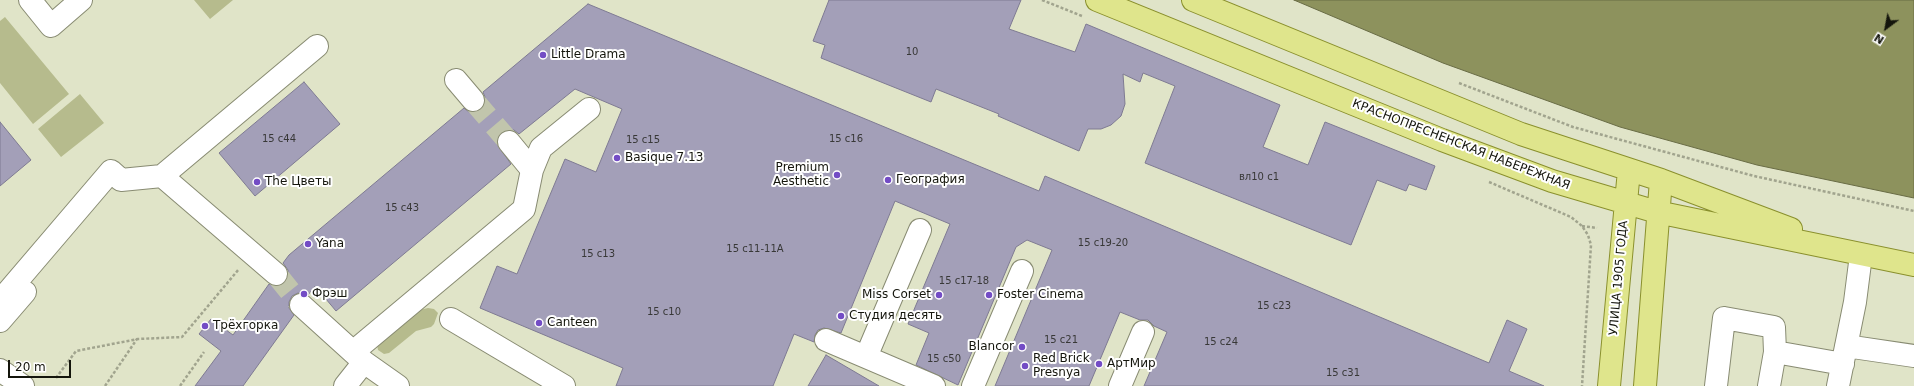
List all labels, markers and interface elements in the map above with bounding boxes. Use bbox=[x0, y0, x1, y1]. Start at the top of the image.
north arrow bbox=[1866, 8, 1906, 48]
text: N bbox=[1872, 31, 1887, 47]
house number: 10 bbox=[906, 46, 918, 58]
place label: Little Drama bbox=[551, 48, 626, 62]
marker: Little Drama bbox=[538, 50, 548, 60]
street label: КРАСНОПРЕСНЕНСКАЯ НАБЕРЕЖНАЯ bbox=[1350, 97, 1572, 193]
house number: 15 с44 bbox=[262, 133, 296, 145]
house number: 15 с16 bbox=[829, 133, 863, 145]
house number: 15 с15 bbox=[626, 134, 660, 146]
place label: Basique 7.13 bbox=[625, 151, 703, 165]
marker: Basique 7.13 bbox=[612, 153, 622, 163]
place label: Premium Aesthetic bbox=[773, 161, 829, 189]
marker: Premium Aesthetic bbox=[832, 170, 842, 180]
house number: вл10 с1 bbox=[1239, 171, 1279, 183]
place label: География bbox=[896, 173, 965, 187]
place label: The Цветы bbox=[265, 175, 331, 189]
marker: География bbox=[883, 175, 893, 185]
marker: The Цветы bbox=[252, 177, 262, 187]
house number: 15 с43 bbox=[385, 202, 419, 214]
street label: УЛИЦА 1905 ГОДА bbox=[1607, 220, 1631, 336]
place label: Yana bbox=[316, 237, 344, 251]
house number: 15 с19-20 bbox=[1078, 237, 1128, 249]
marker: Yana bbox=[303, 239, 313, 249]
house number: 15 с11-11А bbox=[726, 243, 784, 255]
house number: 15 с13 bbox=[581, 248, 615, 260]
house number: 15 с17-18 bbox=[939, 275, 989, 287]
place label: Фрэш bbox=[312, 287, 348, 301]
place label: Miss Corset bbox=[862, 288, 931, 302]
place label: Foster Cinema bbox=[997, 288, 1084, 302]
marker: Фрэш bbox=[299, 289, 309, 299]
marker: Miss Corset bbox=[934, 290, 944, 300]
marker: Foster Cinema bbox=[984, 290, 994, 300]
house number: 15 с23 bbox=[1257, 300, 1291, 312]
house number: 15 с10 bbox=[647, 306, 681, 318]
place label: Студия десять bbox=[849, 309, 942, 323]
marker: Студия десять bbox=[836, 311, 846, 321]
place label: Canteen bbox=[547, 316, 597, 330]
marker: Canteen bbox=[534, 318, 544, 328]
place label: Трёхгорка bbox=[213, 319, 278, 333]
marker: Трёхгорка bbox=[200, 321, 210, 331]
house number: 15 с21 bbox=[1044, 334, 1078, 346]
house number: 15 с24 bbox=[1204, 336, 1238, 348]
place label: Blancor bbox=[969, 340, 1014, 354]
marker: Blancor bbox=[1017, 342, 1027, 352]
scale bar bbox=[10, 352, 73, 378]
place label: Red Brick Presnya bbox=[1033, 352, 1090, 380]
house number: 15 с50 bbox=[927, 353, 961, 365]
place label: АртМир bbox=[1107, 357, 1156, 371]
marker: АртМир bbox=[1094, 359, 1104, 369]
text: 20 m bbox=[15, 360, 46, 374]
marker: Red Brick Presnya bbox=[1020, 361, 1030, 371]
house number: 15 с31 bbox=[1326, 367, 1360, 379]

